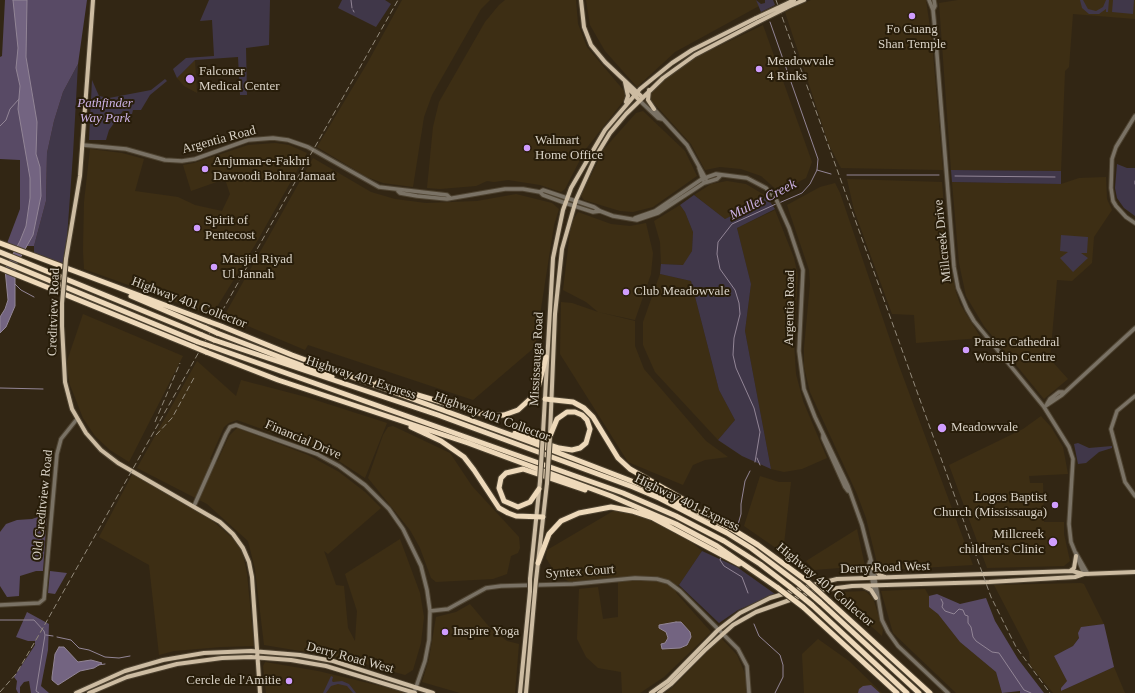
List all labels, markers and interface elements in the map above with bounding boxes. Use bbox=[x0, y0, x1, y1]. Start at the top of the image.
marker: Fo Guang Shan Temple bbox=[907, 11, 917, 21]
place label: Fo Guang Shan Temple bbox=[878, 22, 946, 53]
place label: Meadowvale 4 Rinks bbox=[767, 54, 834, 85]
place label: Falconer Medical Center bbox=[199, 64, 279, 95]
marker: Meadowvale 4 Rinks bbox=[754, 64, 764, 74]
marker: Falconer Medical Center bbox=[184, 73, 196, 85]
park label: Pathfinder Way Park bbox=[77, 96, 133, 127]
street label: Argentia Road bbox=[180, 123, 258, 157]
place label: Walmart Home Office bbox=[535, 133, 603, 164]
marker: Walmart Home Office bbox=[522, 143, 532, 153]
place label: Anjuman-e-Fakhri Dawoodi Bohra Jamaat bbox=[213, 154, 335, 185]
marker: Anjuman-e-Fakhri Dawoodi Bohra Jamaat bbox=[200, 164, 210, 174]
water label: Mullet Creek bbox=[727, 176, 799, 224]
street label: Millcreek Drive bbox=[931, 199, 955, 283]
place label: Spirit of Pentecost bbox=[205, 213, 255, 244]
marker: Spirit of Pentecost bbox=[192, 223, 202, 233]
place label: Masjid Riyad Ul Jannah bbox=[222, 252, 292, 283]
marker: Masjid Riyad Ul Jannah bbox=[209, 262, 219, 272]
street label: Creditview Road bbox=[45, 268, 63, 356]
street label: Argentia Road bbox=[782, 270, 798, 346]
street label: Highway 401 Collector bbox=[129, 274, 249, 332]
place label: Club Meadowvale bbox=[634, 284, 730, 300]
marker: Club Meadowvale bbox=[621, 287, 631, 297]
street label: Mississauga Road bbox=[527, 312, 547, 406]
place label: Praise Cathedral Worship Centre bbox=[974, 335, 1060, 366]
marker: Praise Cathedral Worship Centre bbox=[961, 345, 971, 355]
street label: Highway 401 Express bbox=[304, 353, 418, 403]
street label: Highway 401 Collector bbox=[432, 389, 552, 445]
street label: Financial Drive bbox=[263, 417, 343, 463]
place label: Meadowvale bbox=[951, 420, 1018, 436]
marker: Meadowvale bbox=[936, 422, 948, 434]
street label: Old Creditview Road bbox=[29, 449, 57, 561]
street label: Highway 401 Express bbox=[632, 471, 742, 535]
place label: Logos Baptist Church (Mississauga) bbox=[933, 490, 1047, 521]
marker: Logos Baptist Church (Mississauga) bbox=[1050, 500, 1060, 510]
place label: Millcreek children's Clinic bbox=[959, 527, 1044, 558]
marker: Millcreek children's Clinic bbox=[1047, 536, 1059, 548]
street label: Highway 401 Collector bbox=[773, 540, 877, 630]
street label: Derry Road West bbox=[840, 559, 930, 577]
street label: Syntex Court bbox=[545, 562, 615, 582]
place label: Inspire Yoga bbox=[453, 624, 519, 640]
marker: Inspire Yoga bbox=[440, 627, 450, 637]
street label: Derry Road West bbox=[305, 639, 395, 677]
place label: Cercle de l'Amitie bbox=[186, 673, 281, 689]
marker: Cercle de l'Amitie bbox=[284, 676, 294, 686]

